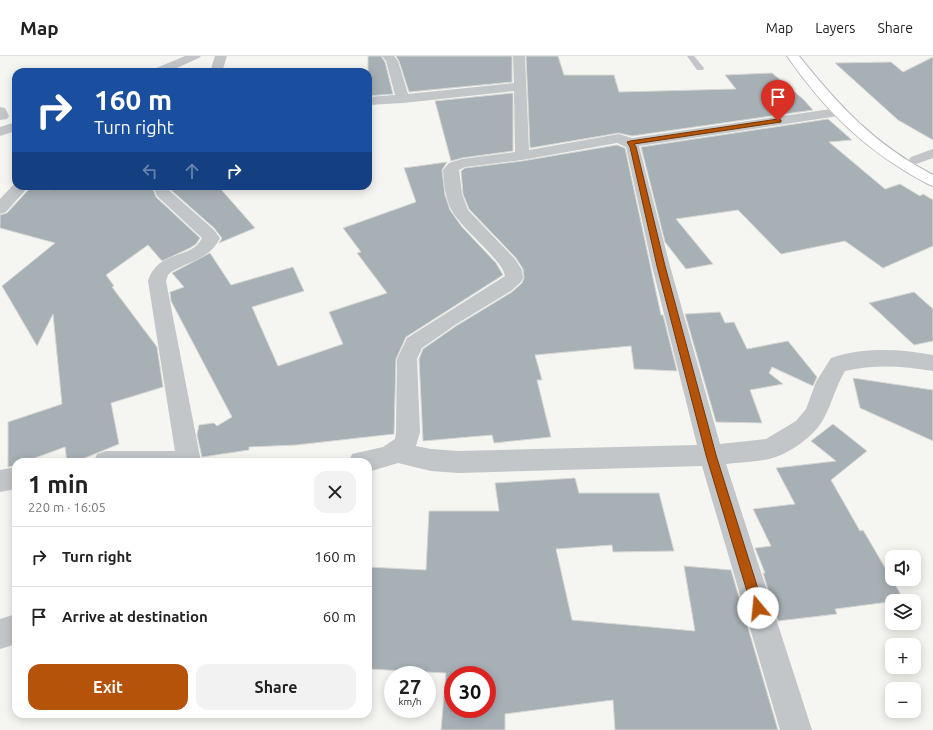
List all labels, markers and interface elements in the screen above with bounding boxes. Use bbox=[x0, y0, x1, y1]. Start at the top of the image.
text: Map bbox=[20, 17, 59, 39]
text: Map bbox=[766, 20, 793, 36]
text: Layers bbox=[815, 20, 855, 36]
text: Share bbox=[877, 20, 913, 36]
pin bbox=[761, 80, 795, 121]
icon: right bbox=[28, 84, 80, 136]
text: 160 m bbox=[94, 84, 172, 115]
icon: arrive bbox=[767, 86, 789, 108]
text: Turn right bbox=[94, 117, 174, 137]
icon: left bbox=[139, 160, 161, 182]
icon: ahead bbox=[181, 160, 203, 182]
icon: right bbox=[223, 160, 245, 182]
text: 1 min bbox=[28, 471, 89, 498]
button: close bbox=[314, 471, 356, 513]
text: 220 m · 16:05 bbox=[28, 500, 106, 514]
icon: right bbox=[28, 546, 50, 568]
text: Turn right bbox=[62, 548, 132, 565]
text: 160 m bbox=[314, 548, 356, 565]
map controls bbox=[885, 550, 921, 718]
button: sound bbox=[885, 550, 921, 586]
position arrow bbox=[737, 587, 779, 629]
button: layers bbox=[885, 594, 921, 630]
icon: arrive bbox=[28, 606, 50, 628]
text: Arrive at destination bbox=[62, 608, 208, 625]
text: 60 m bbox=[323, 608, 356, 625]
button: + bbox=[885, 638, 921, 674]
button: Exit bbox=[28, 664, 188, 710]
button: Share bbox=[196, 664, 356, 710]
speed limit sign: 30 bbox=[444, 666, 496, 718]
text: 27 bbox=[399, 675, 421, 698]
button: − bbox=[885, 682, 921, 718]
text: km/h bbox=[398, 696, 422, 707]

